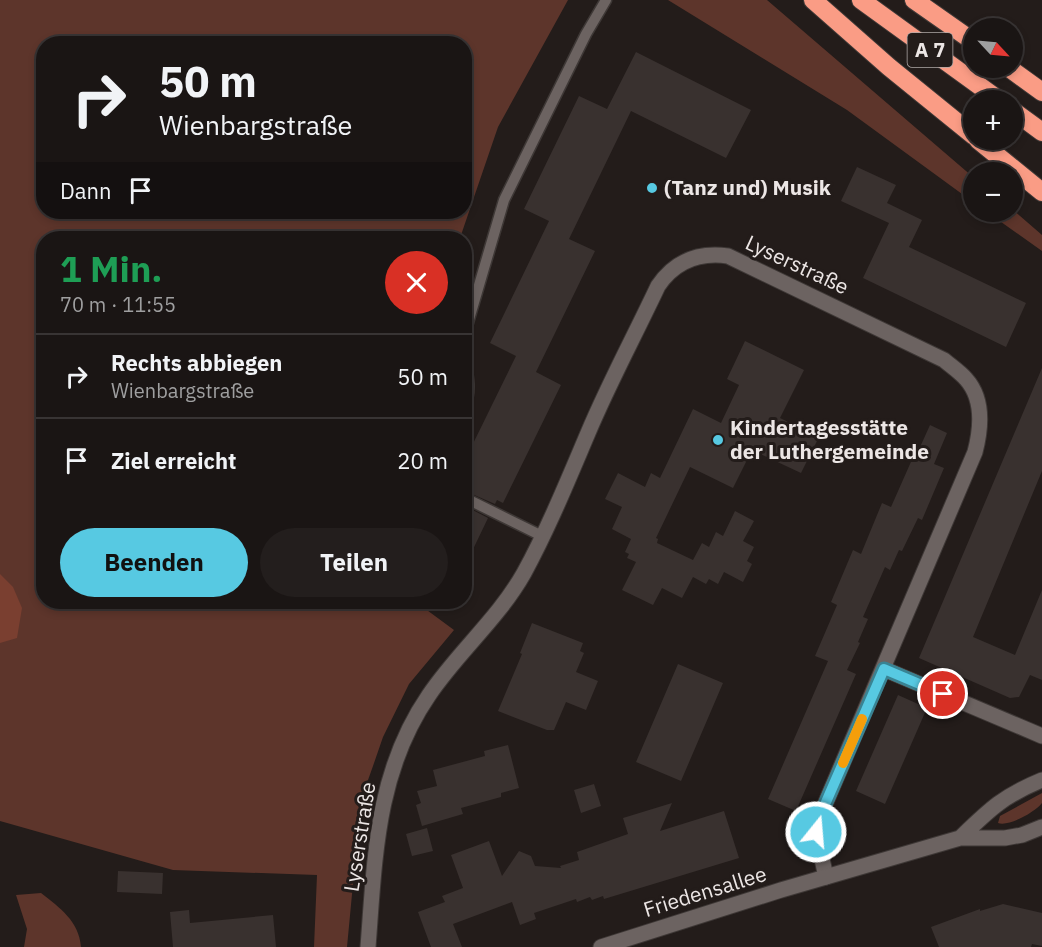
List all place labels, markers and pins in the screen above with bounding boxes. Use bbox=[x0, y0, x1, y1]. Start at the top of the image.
place label: (Tanz und) Musik bbox=[664, 173, 832, 201]
marker: (Tanz und) Musik bbox=[645, 181, 659, 195]
place label: Kindertagesstätte der Luthergemeinde bbox=[730, 413, 929, 465]
marker: Kindertagesstätte der Luthergemeinde bbox=[711, 433, 725, 447]
pin bbox=[917, 668, 968, 719]

